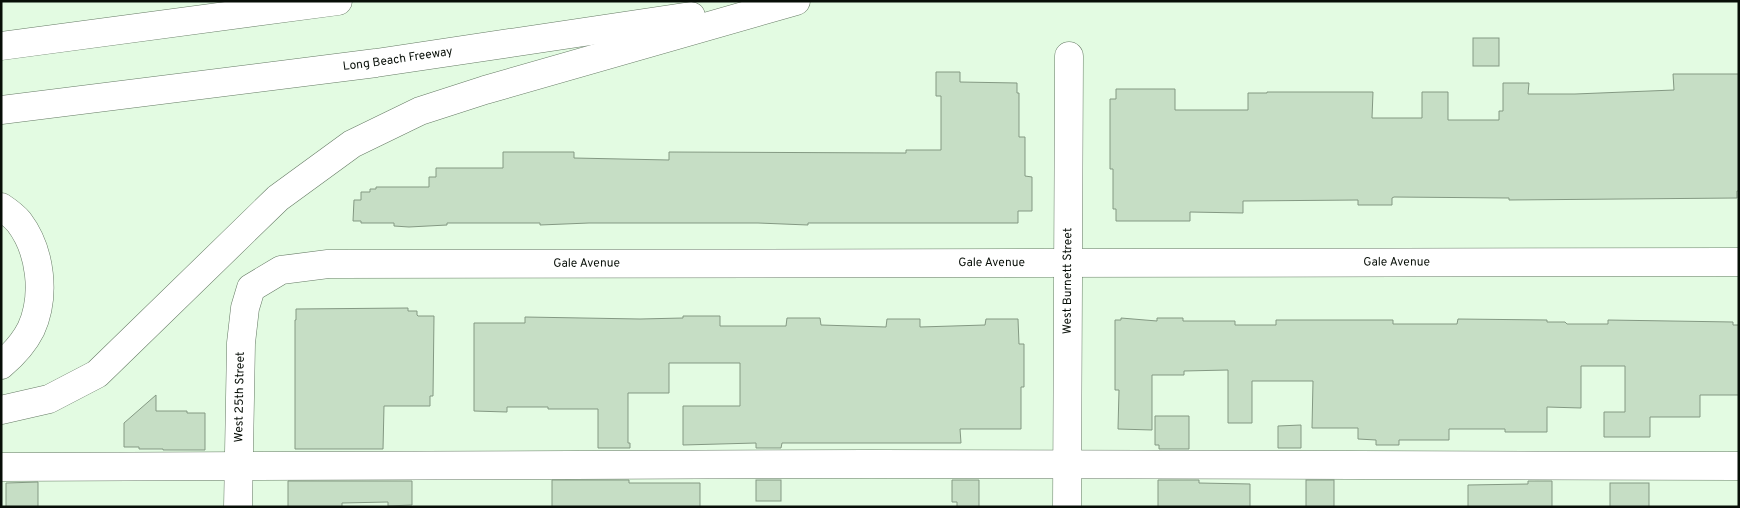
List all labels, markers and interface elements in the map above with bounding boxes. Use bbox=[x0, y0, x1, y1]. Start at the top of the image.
street label: Long Beach Freeway bbox=[342, 44, 454, 75]
street label: West Burnett Street bbox=[1060, 228, 1076, 334]
street label: Gale Avenue bbox=[1363, 254, 1430, 271]
street label: Gale Avenue bbox=[958, 255, 1025, 271]
street label: Gale Avenue bbox=[553, 256, 620, 272]
street label: West 25th Street bbox=[231, 351, 249, 443]

